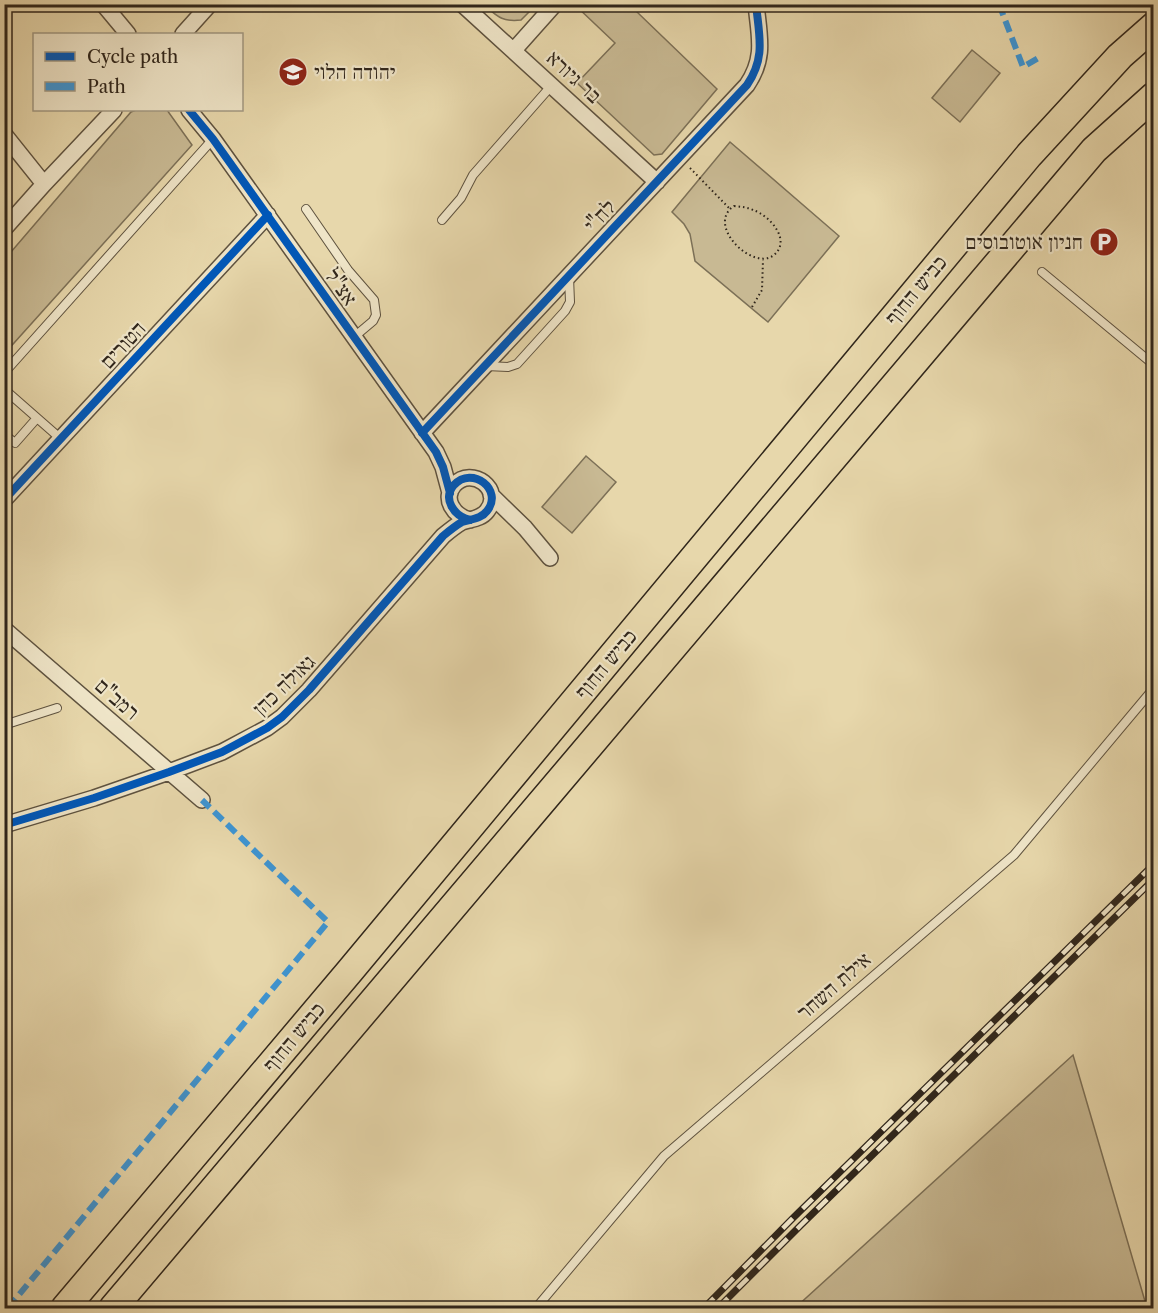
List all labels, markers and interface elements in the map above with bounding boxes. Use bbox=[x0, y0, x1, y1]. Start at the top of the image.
legend bbox=[33, 33, 243, 111]
street label: בר גיורא bbox=[542, 45, 607, 108]
text: Cycle path bbox=[87, 46, 178, 68]
school or university icon: יהודה הלוי bbox=[277, 56, 309, 88]
place label: יהודה הלוי bbox=[314, 59, 396, 84]
text: Path bbox=[87, 76, 126, 98]
street label: לח"י bbox=[579, 194, 621, 237]
parking icon: חניון אוטובוסים bbox=[1088, 226, 1120, 258]
place label: חניון אוטובוסים bbox=[965, 229, 1083, 254]
street label: כביש החוף bbox=[879, 250, 952, 329]
street label: אצ"ל bbox=[320, 264, 363, 310]
street label: הטורים bbox=[95, 316, 151, 373]
street label: כביש החוף bbox=[569, 624, 642, 703]
street label: גאולה כהן bbox=[247, 649, 320, 720]
street label: רמב"ם bbox=[90, 673, 145, 725]
street label: אילת השחר bbox=[792, 947, 876, 1025]
street label: כביש החוף bbox=[257, 997, 330, 1076]

